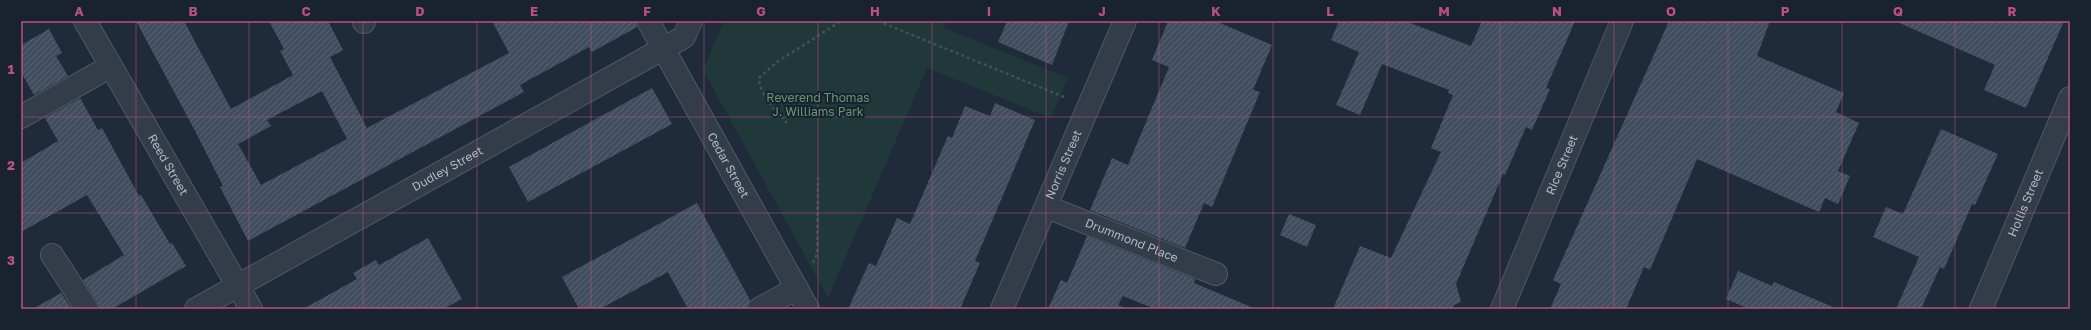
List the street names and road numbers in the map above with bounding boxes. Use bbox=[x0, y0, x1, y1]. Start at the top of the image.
street label: Norris Street bbox=[1042, 127, 1085, 201]
street label: Cedar Street bbox=[704, 130, 753, 201]
street label: Reed Street bbox=[145, 131, 192, 198]
street label: Rice Street bbox=[1542, 132, 1581, 197]
street label: Dudley Street bbox=[409, 143, 486, 194]
street label: Hollis Street bbox=[2004, 166, 2046, 239]
street label: Drummond Place bbox=[1083, 215, 1180, 265]

